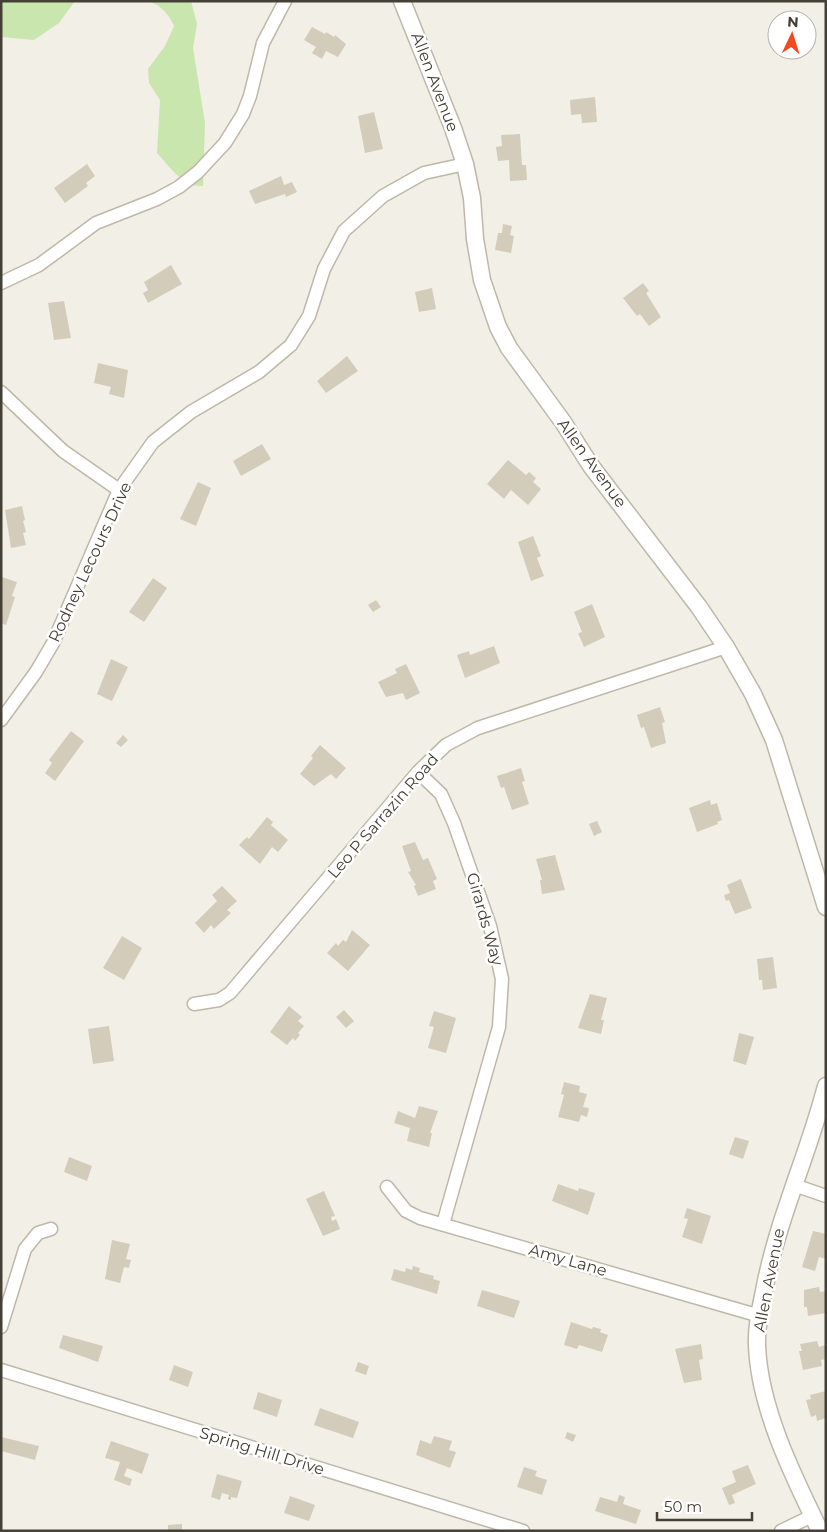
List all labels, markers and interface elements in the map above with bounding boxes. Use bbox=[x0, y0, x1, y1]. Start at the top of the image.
north arrow bbox=[767, 10, 817, 60]
text: N bbox=[787, 13, 799, 31]
street label: Allen Avenue bbox=[407, 30, 463, 134]
street label: Allen Avenue bbox=[553, 415, 631, 511]
street label: Rodney Lecours Drive bbox=[44, 479, 136, 645]
street label: Leo P Sarrazin Road bbox=[324, 750, 442, 882]
street label: Girards Way bbox=[463, 870, 507, 968]
street label: Allen Avenue bbox=[750, 1227, 788, 1333]
street label: Amy Lane bbox=[527, 1240, 609, 1280]
street label: Spring Hill Drive bbox=[197, 1423, 327, 1479]
scale bar bbox=[657, 1490, 752, 1522]
text: 50 m bbox=[664, 1497, 702, 1516]

